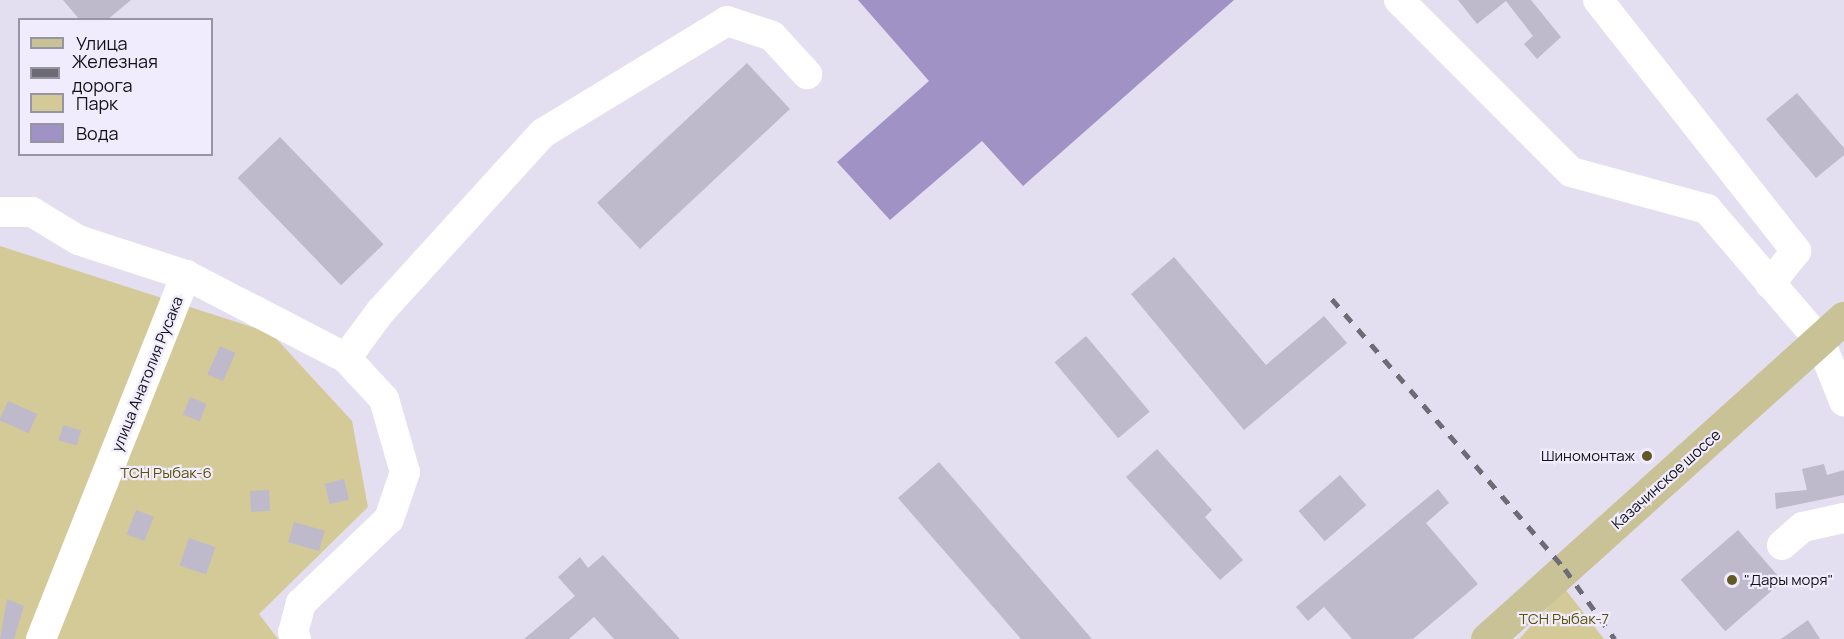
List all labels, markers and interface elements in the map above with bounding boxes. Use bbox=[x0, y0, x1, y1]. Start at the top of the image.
legend bbox=[18, 18, 213, 156]
text: Улица bbox=[76, 31, 128, 55]
text: Железная дорога bbox=[72, 49, 158, 97]
text: Парк bbox=[76, 91, 118, 115]
text: Вода bbox=[76, 121, 118, 145]
street label: улица Анатолия Русака bbox=[108, 294, 186, 454]
street label: Казачинское шоссе bbox=[1608, 425, 1724, 533]
place label: Шиномонтаж bbox=[1541, 447, 1635, 465]
marker: Шиномонтаж bbox=[1640, 449, 1654, 463]
park label: ТСН Рыбак-6 bbox=[120, 464, 212, 482]
place label: "Дары моря" bbox=[1744, 571, 1833, 589]
marker: "Дары моря" bbox=[1725, 573, 1739, 587]
park label: ТСН Рыбак-7 bbox=[1519, 610, 1609, 628]

